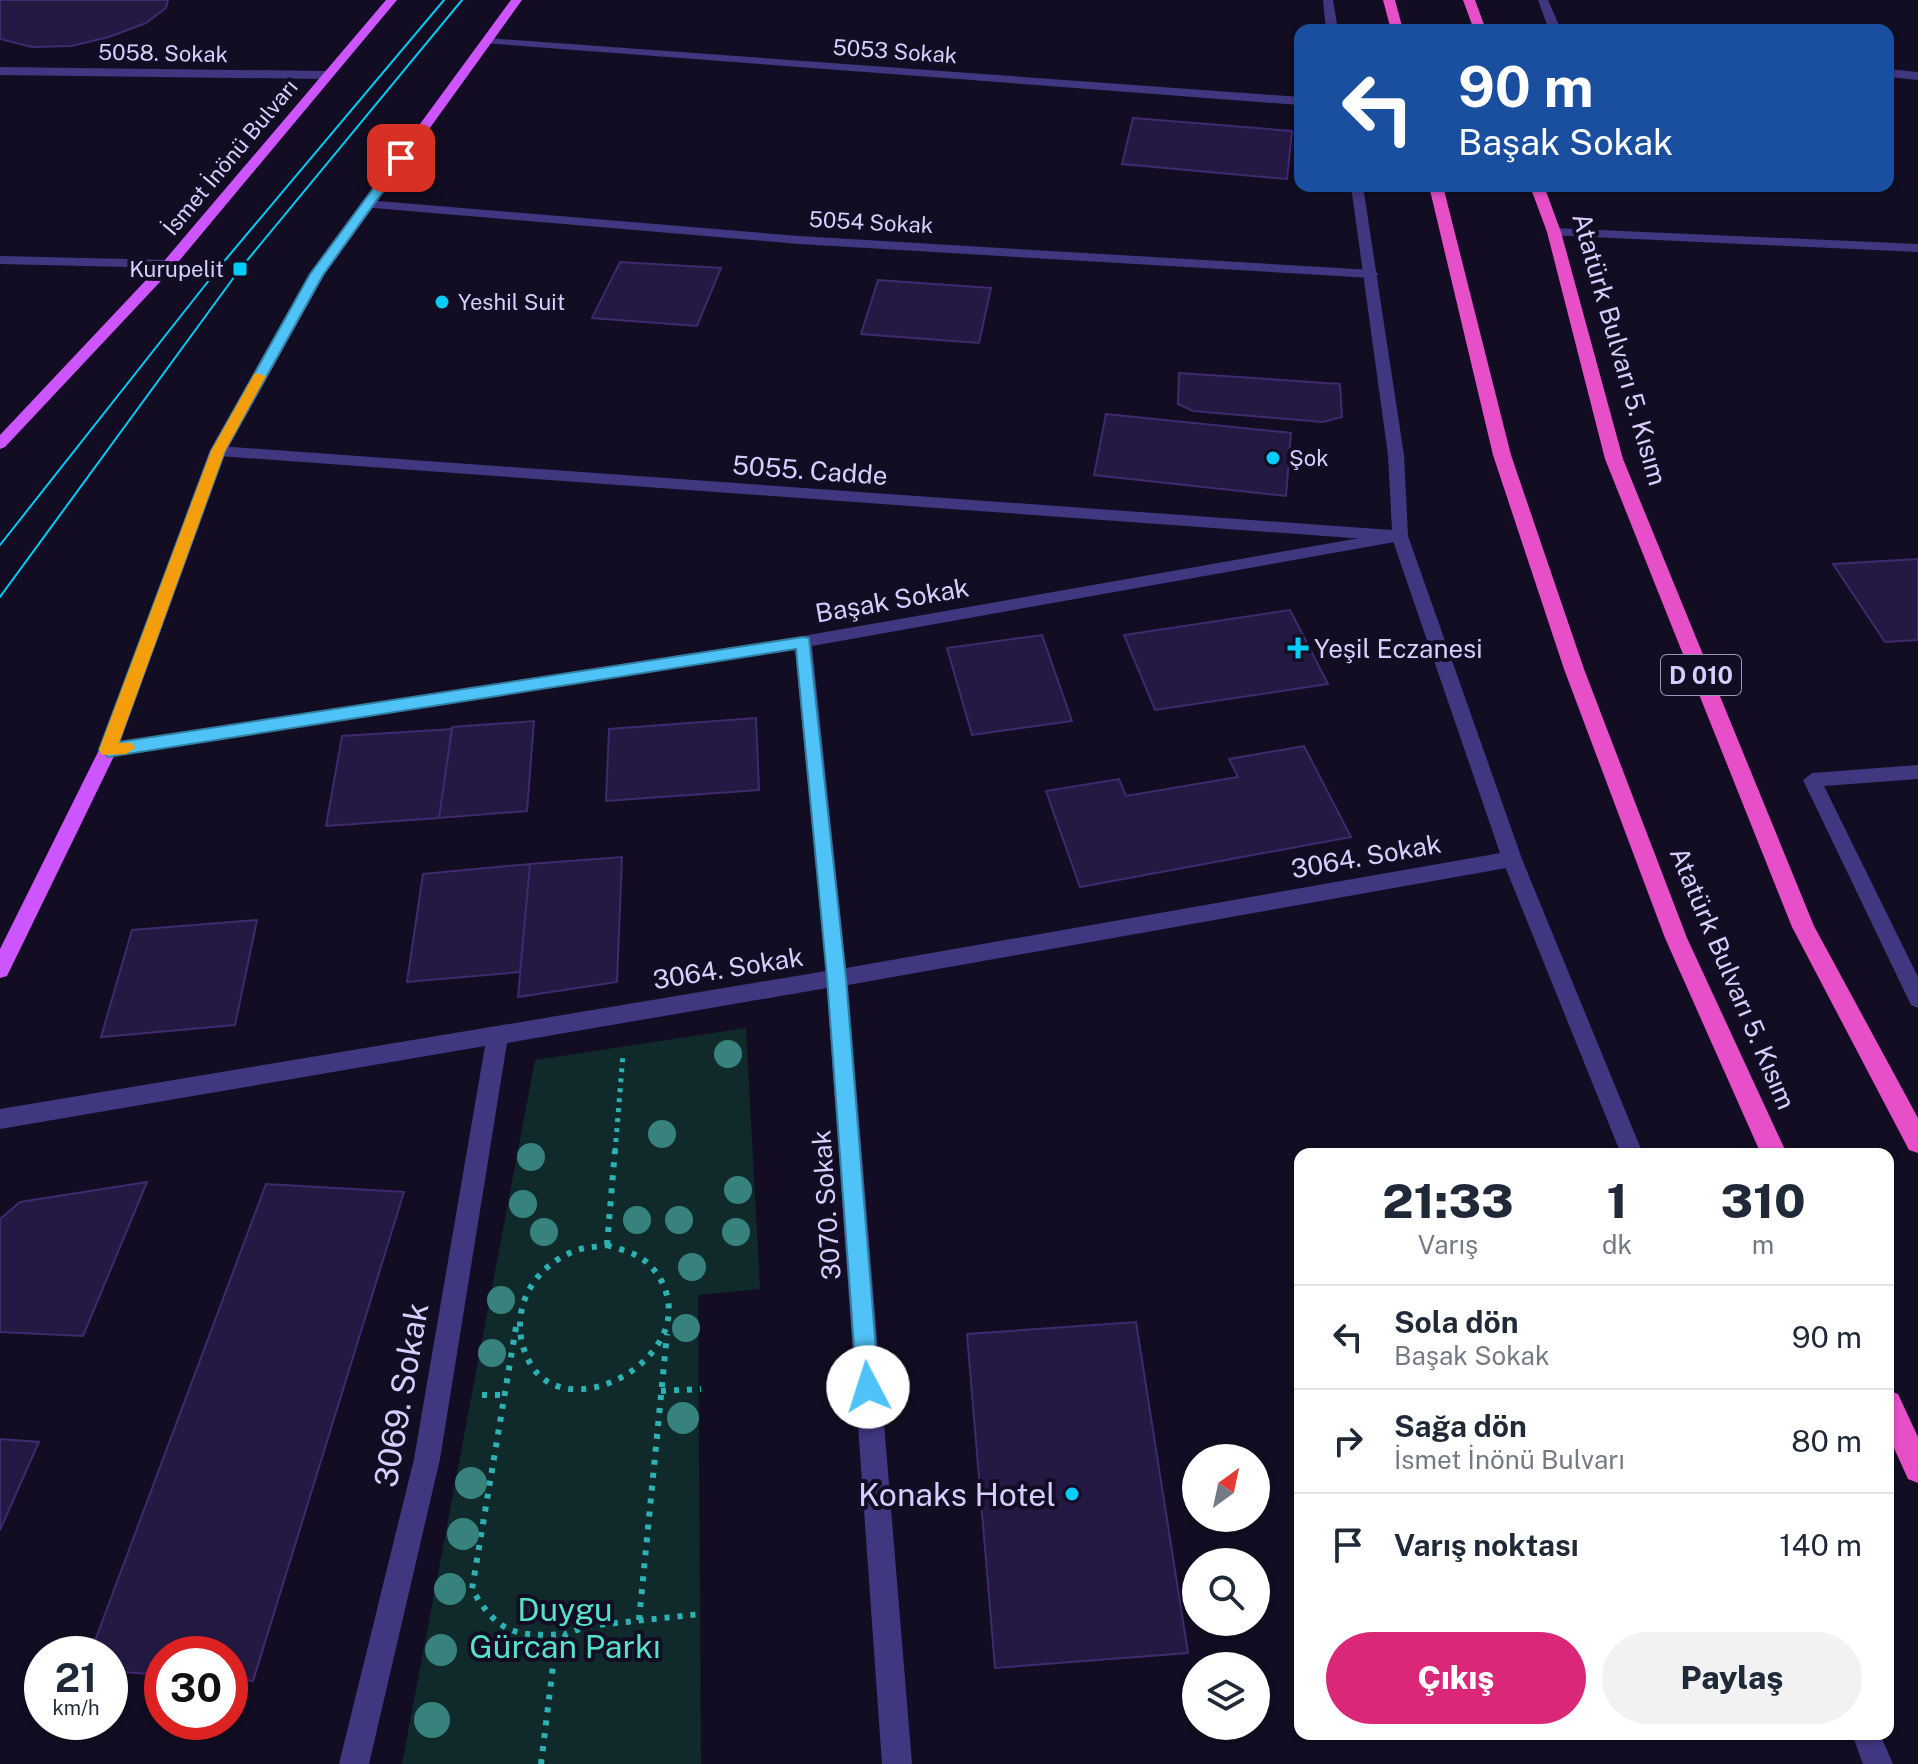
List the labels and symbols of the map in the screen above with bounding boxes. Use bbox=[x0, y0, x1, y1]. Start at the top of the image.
street label: 5053 Sokak bbox=[832, 34, 958, 68]
street label: 5058. Sokak bbox=[98, 39, 228, 67]
street label: İsmet İnönü Bulvarı bbox=[157, 73, 303, 240]
pin bbox=[367, 124, 435, 192]
street label: 5054 Sokak bbox=[808, 206, 934, 238]
street label: Atatürk Bulvarı 5. Kısım bbox=[1566, 209, 1674, 489]
place label: Kurupelit bbox=[129, 256, 224, 282]
marker: Kurupelit bbox=[231, 260, 249, 278]
place label: Yeshil Suit bbox=[458, 289, 565, 315]
marker: Yeshil Suit bbox=[433, 293, 451, 311]
place label: Şok bbox=[1289, 445, 1329, 471]
street label: 5055. Cadde bbox=[731, 449, 889, 491]
marker: Şok bbox=[1264, 449, 1282, 467]
street label: Başak Sokak bbox=[813, 571, 971, 629]
place label: Yeşil Eczanesi bbox=[1314, 633, 1483, 664]
marker: Yeşil Eczanesi bbox=[1289, 639, 1307, 657]
road number: D 010 bbox=[1661, 655, 1741, 695]
street label: 3064. Sokak bbox=[1289, 828, 1443, 884]
street label: Atatürk Bulvarı 5. Kısım bbox=[1664, 842, 1802, 1114]
street label: 3064. Sokak bbox=[651, 941, 805, 995]
street label: 3070. Sokak bbox=[805, 1129, 847, 1281]
street label: 3069. Sokak bbox=[367, 1300, 435, 1490]
position arrow bbox=[826, 1345, 910, 1429]
north arrow bbox=[1182, 1444, 1270, 1532]
place label: Konaks Hotel bbox=[858, 1476, 1056, 1513]
marker: Konaks Hotel bbox=[1063, 1485, 1081, 1503]
park label: Duygu Gürcan Parkı bbox=[469, 1591, 661, 1665]
speed limit sign: 30 bbox=[144, 1636, 248, 1740]

